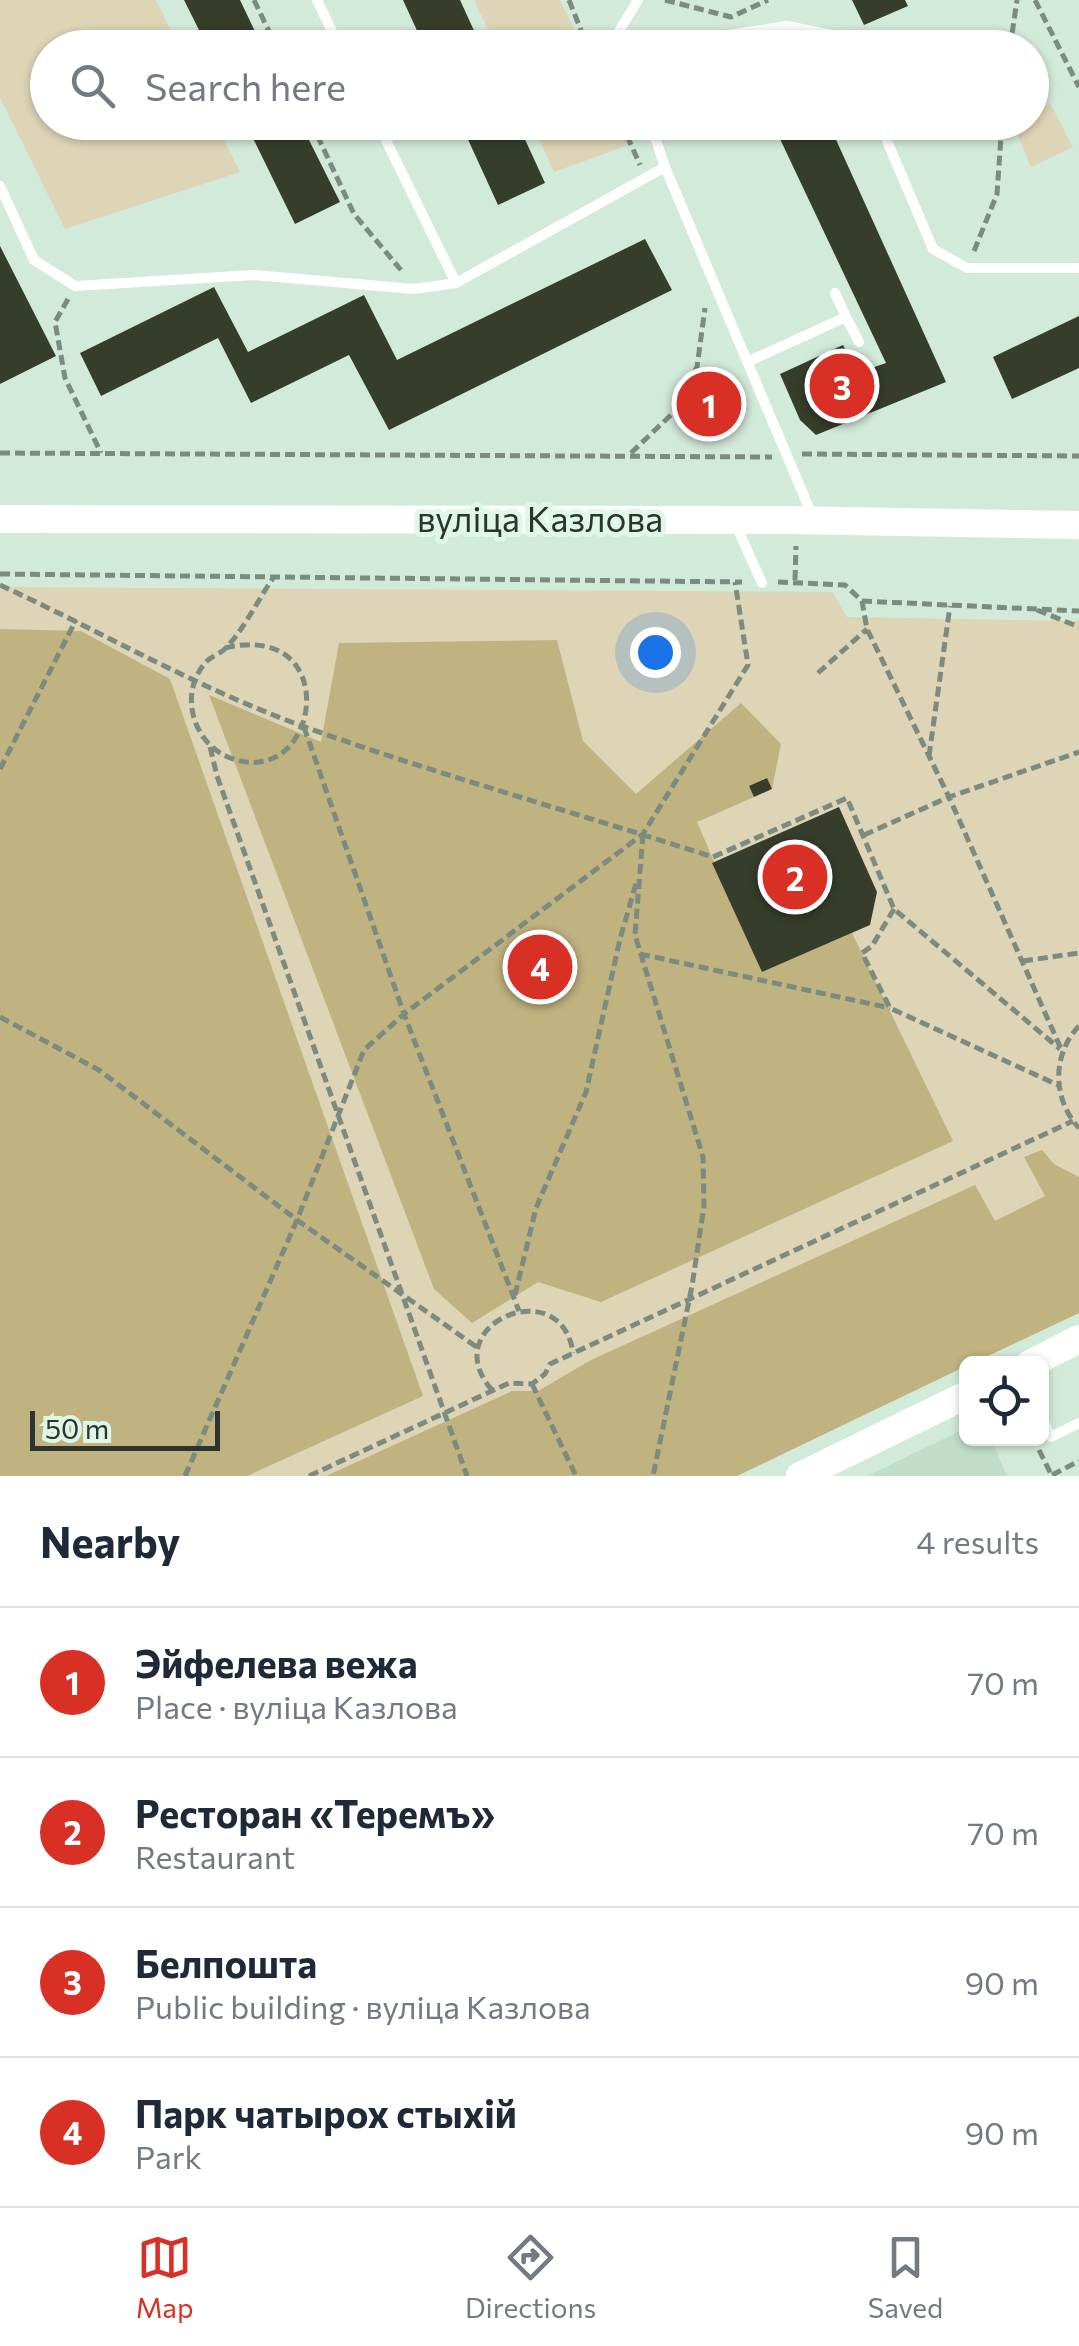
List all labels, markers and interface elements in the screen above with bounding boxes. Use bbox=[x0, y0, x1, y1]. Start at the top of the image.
search box bbox=[30, 30, 1049, 140]
icon: search bbox=[65, 58, 120, 113]
text: Search here bbox=[145, 62, 346, 109]
pin: 3 bbox=[810, 348, 874, 424]
pin: 1 bbox=[676, 366, 742, 442]
street label: вуліца Казлова bbox=[417, 496, 663, 539]
your location bbox=[630, 627, 681, 678]
pin: 2 bbox=[762, 840, 828, 914]
pin: 4 bbox=[508, 930, 572, 1004]
map controls bbox=[959, 1356, 1049, 1446]
button: locate bbox=[959, 1356, 1049, 1446]
scale bar bbox=[30, 1406, 220, 1450]
text: 50 m bbox=[45, 1411, 109, 1445]
text: Nearby bbox=[40, 1515, 180, 1567]
text: 4 results bbox=[916, 1521, 1039, 1561]
text: Эйфелева вежа bbox=[135, 1639, 418, 1686]
text: 1 bbox=[65, 1662, 80, 1702]
text: 70 m bbox=[967, 1662, 1039, 1702]
text: Place · вуліца Казлова bbox=[135, 1686, 458, 1726]
text: Ресторан «Теремъ» bbox=[135, 1789, 495, 1836]
text: 2 bbox=[63, 1812, 82, 1852]
text: 70 m bbox=[967, 1812, 1039, 1852]
text: Restaurant bbox=[135, 1836, 295, 1876]
text: Белпошта bbox=[135, 1939, 317, 1986]
text: 3 bbox=[63, 1962, 82, 2002]
text: 90 m bbox=[965, 1962, 1039, 2002]
text: Public building · вуліца Казлова bbox=[135, 1986, 591, 2026]
text: Парк чатырох стыхій bbox=[135, 2089, 517, 2136]
text: 4 bbox=[63, 2112, 82, 2152]
text: 90 m bbox=[965, 2112, 1039, 2152]
text: Park bbox=[135, 2136, 202, 2176]
tab: Map bbox=[136, 2230, 193, 2324]
tab: Directions bbox=[465, 2230, 596, 2324]
tab: Saved bbox=[868, 2230, 943, 2324]

